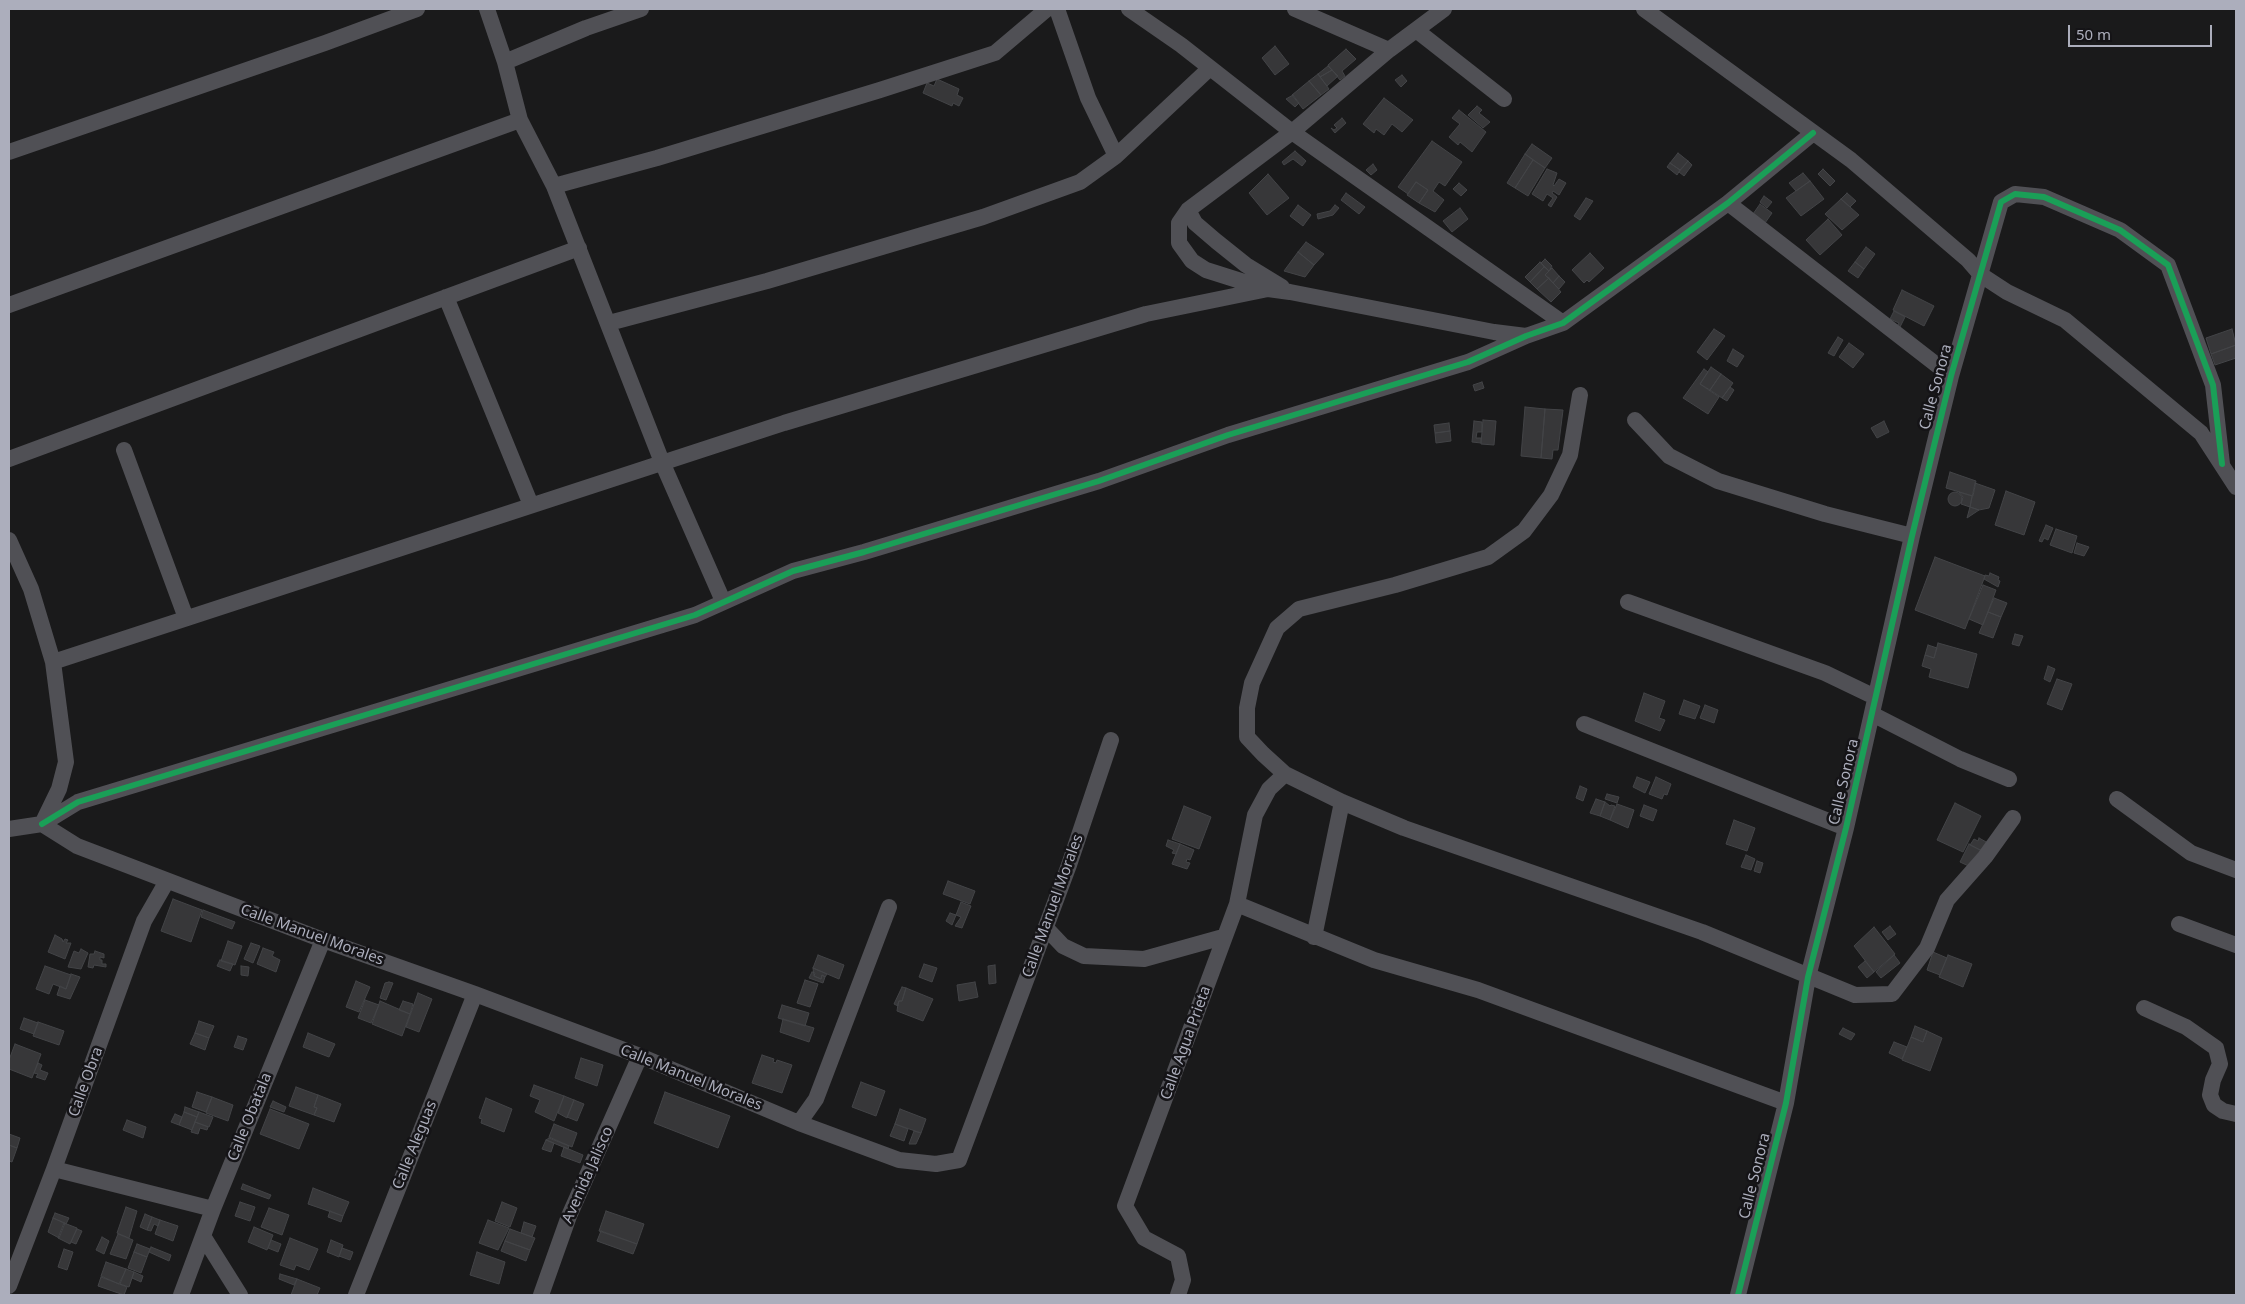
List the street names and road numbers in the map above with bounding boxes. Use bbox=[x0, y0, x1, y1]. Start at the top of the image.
street label: Calle Sonora bbox=[1916, 342, 1956, 432]
street label: Calle Sonora bbox=[1825, 737, 1863, 827]
street label: Calle Manuel Morales bbox=[1019, 832, 1087, 980]
street label: Calle Manuel Morales bbox=[238, 901, 386, 969]
street label: Calle Agua Prieta bbox=[1157, 984, 1215, 1102]
street label: Calle Manuel Morales bbox=[617, 1041, 765, 1115]
street label: Calle Obra bbox=[65, 1045, 107, 1119]
street label: Calle Obatala bbox=[224, 1070, 276, 1164]
street label: Calle Aleguas bbox=[389, 1098, 441, 1192]
street label: Avenida Jalisco bbox=[559, 1124, 617, 1226]
street label: Calle Sonora bbox=[1736, 1131, 1774, 1221]

